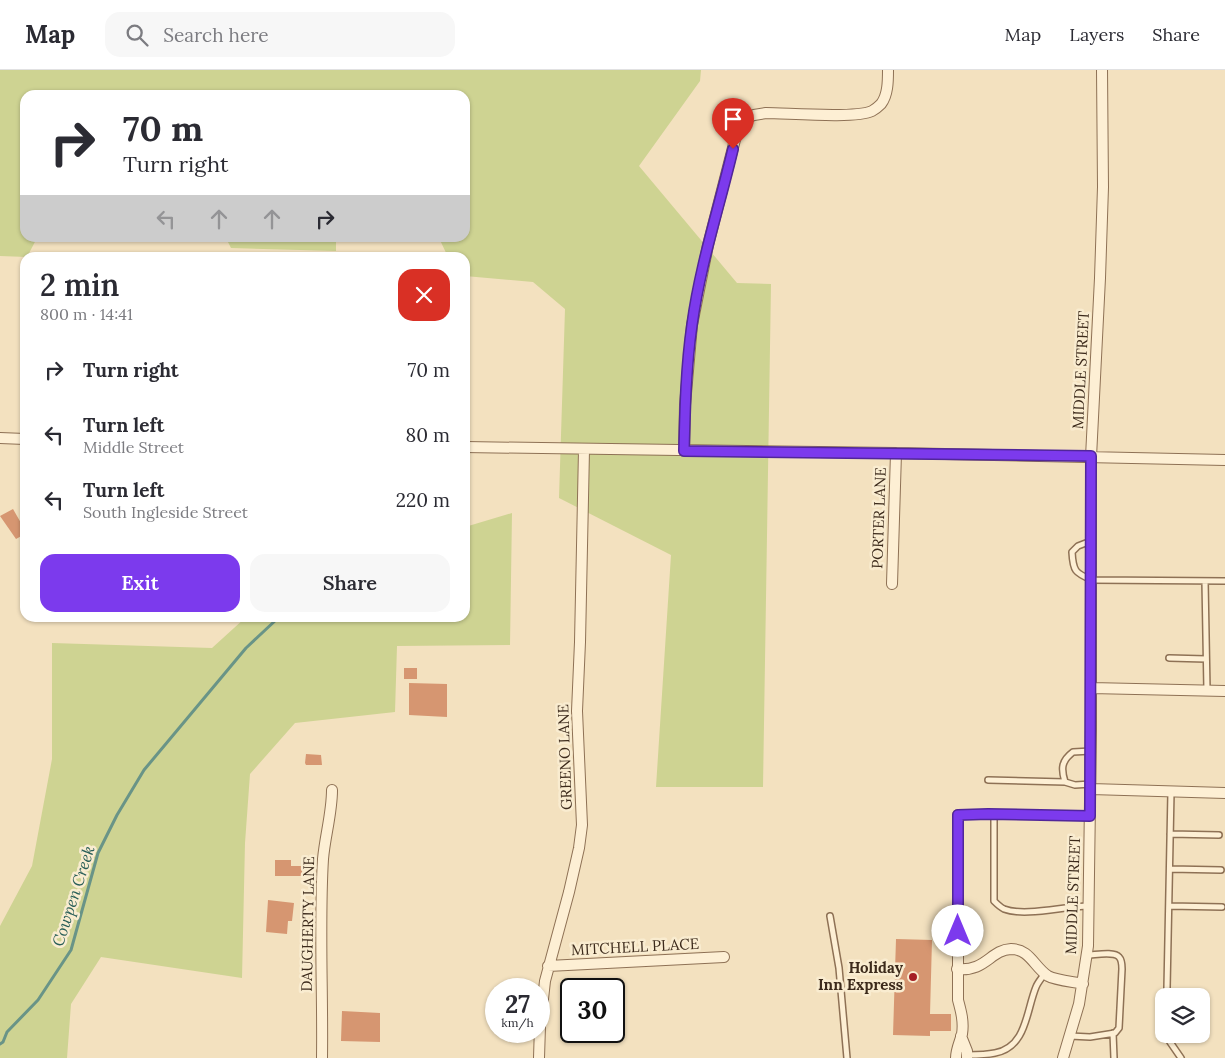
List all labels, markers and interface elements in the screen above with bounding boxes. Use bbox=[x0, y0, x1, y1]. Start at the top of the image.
search box bbox=[105, 12, 455, 57]
text: Map bbox=[25, 19, 75, 50]
icon: search bbox=[123, 21, 151, 49]
text: Search here bbox=[163, 23, 269, 47]
text: Map bbox=[1005, 23, 1041, 46]
text: Layers bbox=[1069, 23, 1124, 46]
text: Share bbox=[1152, 23, 1200, 46]
pin bbox=[712, 98, 754, 149]
icon: arrive bbox=[719, 105, 747, 133]
text: 70 m bbox=[123, 106, 203, 151]
icon: right bbox=[40, 110, 105, 175]
text: Turn right bbox=[123, 150, 228, 178]
icon: left bbox=[152, 205, 180, 233]
icon: ahead bbox=[205, 205, 233, 233]
icon: ahead bbox=[258, 205, 286, 233]
icon: right bbox=[311, 205, 339, 233]
text: 2 min bbox=[40, 266, 119, 304]
button: close bbox=[398, 269, 450, 321]
text: 800 m · 14:41 bbox=[40, 304, 133, 324]
street label: MIDDLE STREET bbox=[1068, 310, 1093, 430]
icon: right bbox=[40, 356, 68, 384]
text: Turn right bbox=[83, 358, 179, 382]
text: 70 m bbox=[407, 358, 450, 382]
text: Turn left bbox=[83, 413, 164, 437]
icon: left bbox=[40, 421, 68, 449]
text: 80 m bbox=[406, 423, 450, 447]
text: Middle Street bbox=[83, 437, 184, 457]
street label: PORTER LANE bbox=[867, 467, 890, 569]
text: Turn left bbox=[83, 478, 164, 502]
icon: left bbox=[40, 486, 68, 514]
text: 220 m bbox=[396, 488, 450, 512]
text: South Ingleside Street bbox=[83, 502, 248, 522]
button: Exit bbox=[40, 554, 240, 612]
button: Share bbox=[250, 554, 450, 612]
street label: GREENO LANE bbox=[553, 704, 576, 810]
street label: MIDDLE STREET bbox=[1061, 835, 1084, 955]
water label: Cowpen Creek bbox=[47, 843, 99, 949]
street label: DAUGHERTY LANE bbox=[297, 856, 318, 992]
position arrow bbox=[931, 904, 983, 956]
street label: MITCHELL PLACE bbox=[570, 934, 700, 959]
place label: Holiday Inn Express bbox=[818, 958, 904, 994]
marker: Holiday Inn Express bbox=[907, 971, 919, 983]
speed limit sign: 30 bbox=[560, 978, 625, 1043]
text: 27 bbox=[505, 988, 530, 1020]
map controls bbox=[1155, 988, 1210, 1043]
button: layers bbox=[1155, 988, 1210, 1043]
text: km/h bbox=[501, 1015, 534, 1030]

